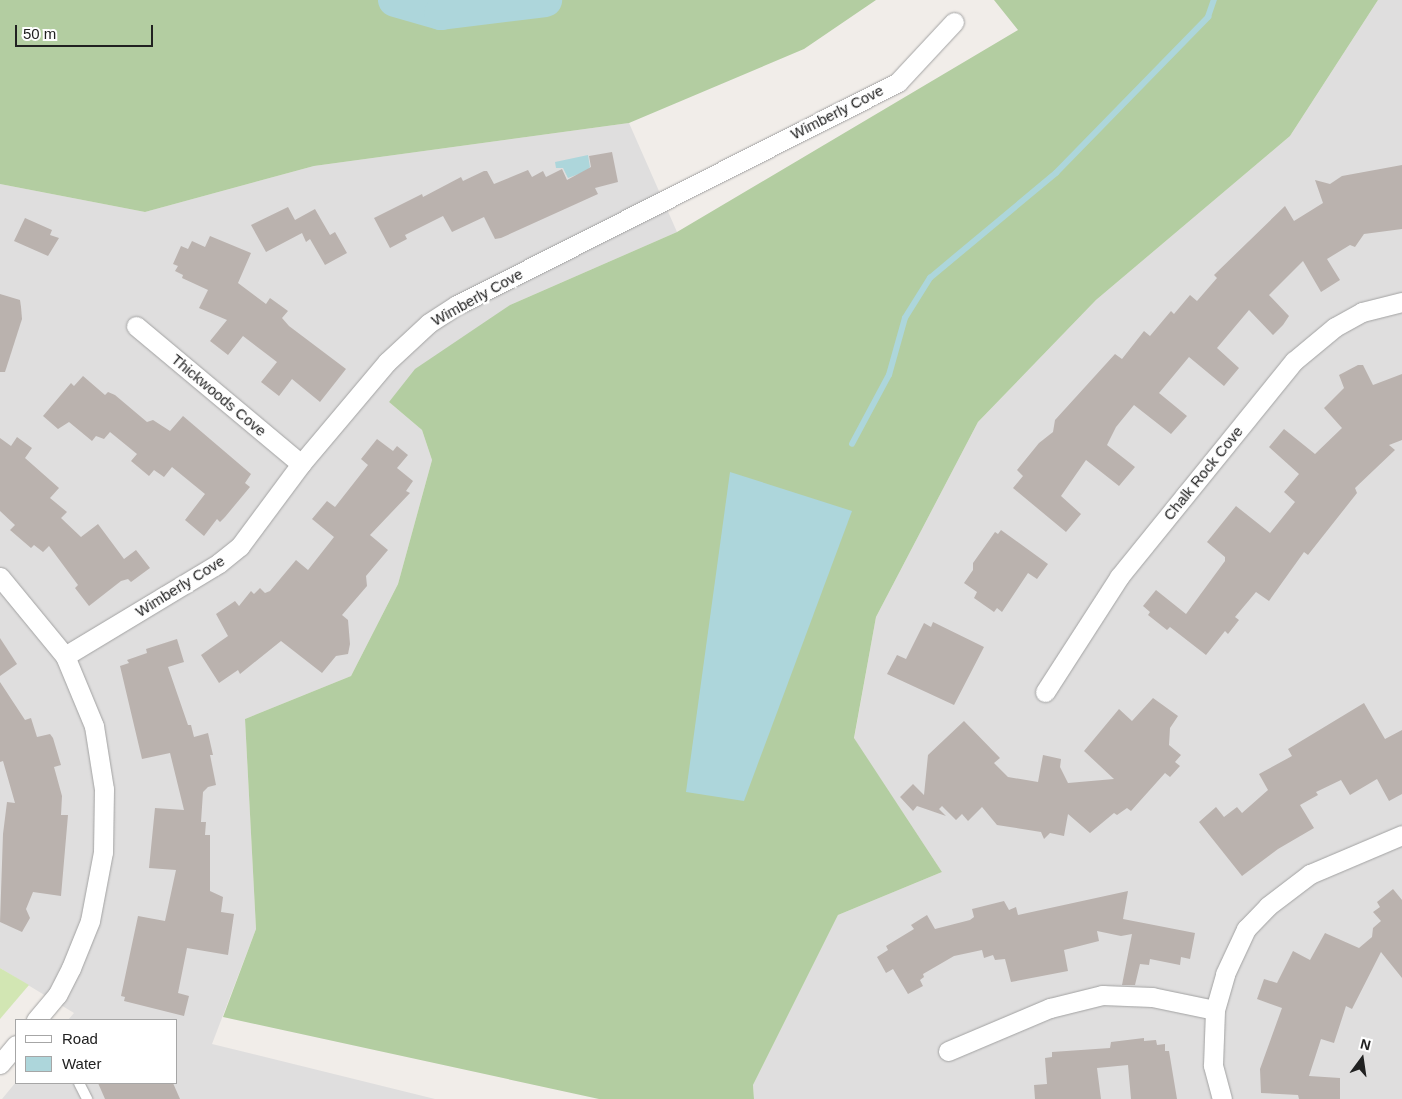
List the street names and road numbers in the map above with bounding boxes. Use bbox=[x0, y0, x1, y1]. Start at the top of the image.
street label: Wimberly Cove bbox=[788, 81, 886, 143]
street label: Wimberly Cove bbox=[428, 264, 526, 330]
street label: Thickwoods Cove bbox=[168, 350, 270, 440]
street label: Chalk Rock Cove bbox=[1160, 422, 1246, 524]
street label: Wimberly Cove bbox=[132, 551, 228, 621]

